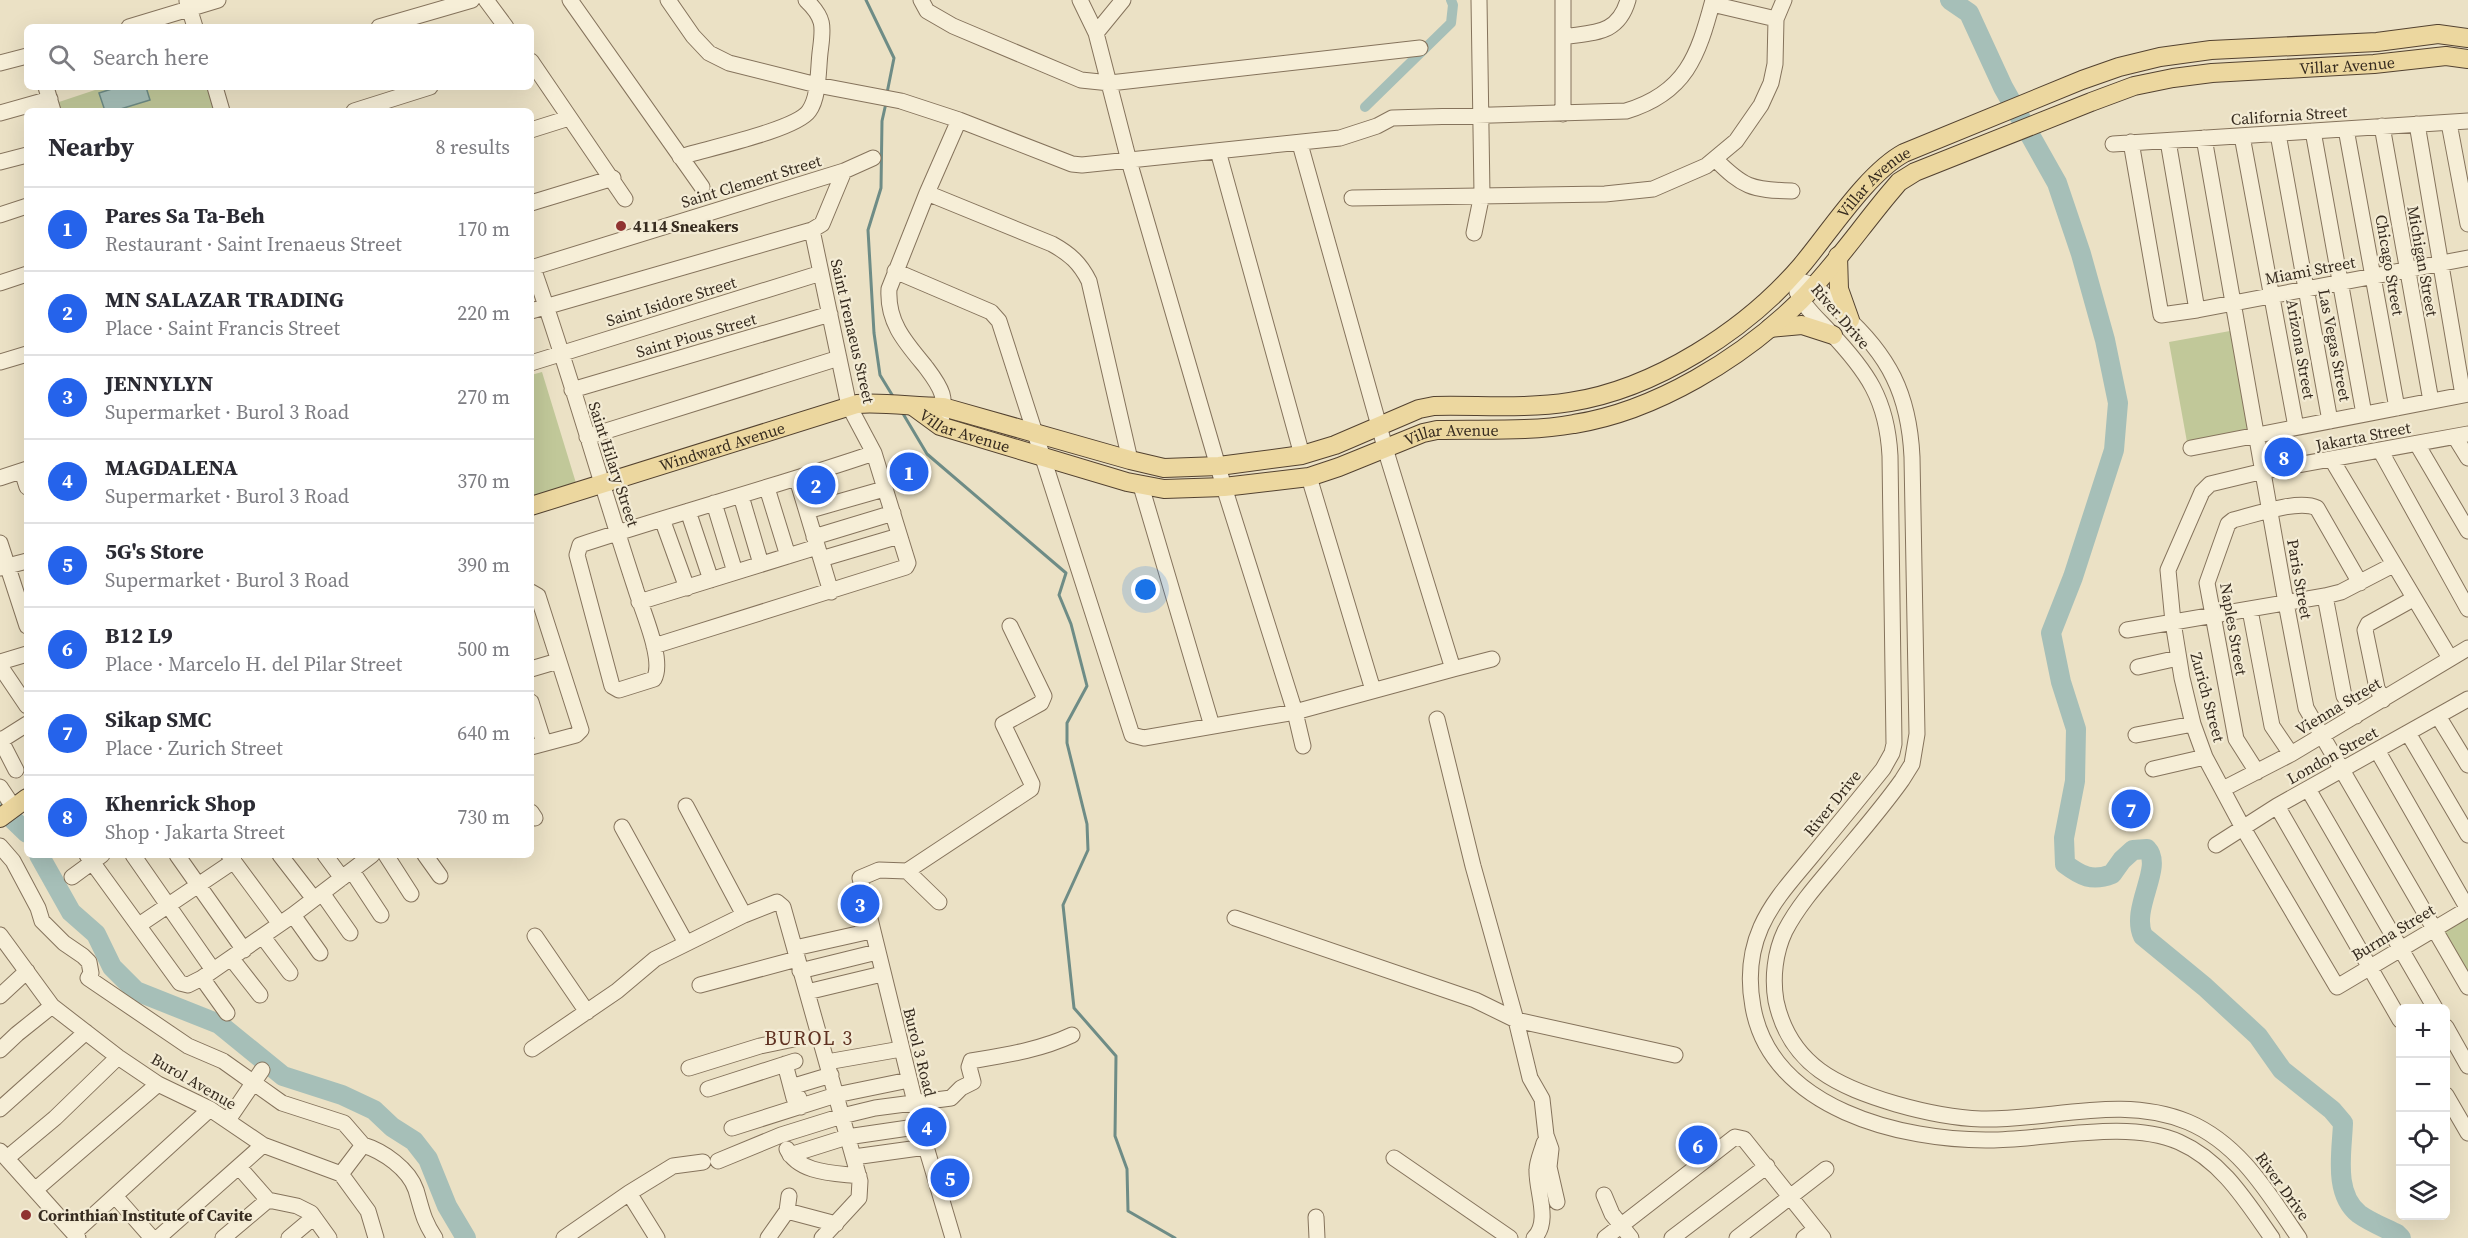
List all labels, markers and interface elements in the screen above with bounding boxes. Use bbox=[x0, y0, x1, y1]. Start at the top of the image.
search box bbox=[24, 24, 534, 90]
icon: search bbox=[45, 41, 78, 74]
text: Search here bbox=[93, 42, 209, 72]
street label: Villar Avenue bbox=[2299, 51, 2396, 79]
street label: California Street bbox=[2230, 100, 2349, 130]
text: Nearby bbox=[48, 129, 134, 165]
text: 8 results bbox=[435, 133, 510, 161]
street label: Villar Avenue bbox=[1832, 141, 1914, 222]
street label: Saint Clement Street bbox=[678, 149, 824, 213]
text: Pares Sa Ta-Beh bbox=[105, 200, 265, 230]
street label: Michigan Street bbox=[2402, 204, 2444, 319]
street label: Chicago Street bbox=[2370, 213, 2410, 318]
text: 1 bbox=[62, 215, 73, 243]
text: 170 m bbox=[457, 215, 510, 243]
place label: 4114 Sneakers bbox=[633, 215, 739, 237]
marker: 4114 Sneakers bbox=[614, 219, 628, 233]
text: Restaurant · Saint Irenaeus Street bbox=[105, 230, 402, 258]
street label: Miami Street bbox=[2263, 250, 2358, 290]
street label: Saint Irenaeus Street bbox=[826, 257, 881, 406]
street label: Saint Isidore Street bbox=[603, 271, 739, 331]
street label: River Drive bbox=[1806, 279, 1876, 353]
text: MN SALAZAR TRADING bbox=[105, 284, 344, 314]
street label: Las Vegas Street bbox=[2313, 287, 2357, 404]
street label: Arizona Street bbox=[2281, 297, 2321, 402]
text: 2 bbox=[62, 299, 73, 327]
text: 220 m bbox=[457, 299, 510, 327]
street label: Saint Pious Street bbox=[633, 307, 759, 363]
text: Place · Saint Francis Street bbox=[105, 314, 340, 342]
text: JENNYLYN bbox=[105, 368, 213, 398]
text: 3 bbox=[62, 383, 73, 411]
text: 270 m bbox=[457, 383, 510, 411]
text: Supermarket · Burol 3 Road bbox=[105, 398, 349, 426]
street label: Saint Hilary Street bbox=[583, 399, 645, 530]
street label: Villar Avenue bbox=[915, 404, 1013, 457]
street label: Windward Avenue bbox=[656, 416, 787, 476]
street label: Jakarta Street bbox=[2313, 416, 2413, 456]
street label: Villar Avenue bbox=[1401, 419, 1499, 451]
pin: 8 bbox=[2264, 434, 2304, 480]
pin: 1 bbox=[890, 450, 928, 494]
text: MAGDALENA bbox=[105, 452, 238, 482]
pin: 2 bbox=[796, 462, 836, 508]
text: 4 bbox=[62, 467, 73, 495]
text: 370 m bbox=[457, 467, 510, 495]
text: Supermarket · Burol 3 Road bbox=[105, 482, 349, 510]
text: 5G's Store bbox=[105, 536, 204, 566]
street label: Paris Street bbox=[2282, 537, 2318, 622]
text: 5 bbox=[62, 551, 73, 579]
text: 390 m bbox=[457, 551, 510, 579]
text: Supermarket · Burol 3 Road bbox=[105, 566, 349, 594]
your location bbox=[1131, 575, 1160, 604]
street label: Naples Street bbox=[2215, 581, 2253, 678]
text: B12 L9 bbox=[105, 620, 173, 650]
text: 6 bbox=[62, 635, 73, 663]
text: 500 m bbox=[457, 635, 510, 663]
text: Place · Marcelo H. del Pilar Street bbox=[105, 650, 402, 678]
street label: Zurich Street bbox=[2185, 650, 2231, 745]
street label: Vienna Street bbox=[2291, 671, 2385, 740]
text: Sikap SMC bbox=[105, 704, 211, 734]
text: 7 bbox=[62, 719, 73, 747]
text: 640 m bbox=[457, 719, 510, 747]
street label: London Street bbox=[2283, 721, 2382, 789]
text: Place · Zurich Street bbox=[105, 734, 283, 762]
street label: River Drive bbox=[1798, 765, 1866, 841]
pin: 7 bbox=[2112, 786, 2150, 832]
text: Khenrick Shop bbox=[105, 788, 256, 818]
text: 8 bbox=[62, 803, 73, 831]
text: 730 m bbox=[457, 803, 510, 831]
text: Shop · Jakarta Street bbox=[105, 818, 285, 846]
pin: 3 bbox=[840, 882, 880, 926]
street label: Burma Street bbox=[2347, 898, 2439, 966]
map controls bbox=[2396, 1004, 2450, 1220]
button: + bbox=[2396, 1004, 2450, 1058]
street label: Burol 3 Road bbox=[898, 1005, 942, 1099]
district label: BUROL 3 bbox=[764, 1024, 854, 1052]
street label: Burol Avenue bbox=[147, 1048, 241, 1114]
button: − bbox=[2396, 1058, 2450, 1112]
pin: 4 bbox=[908, 1104, 946, 1150]
button: locate bbox=[2396, 1112, 2450, 1166]
pin: 6 bbox=[1678, 1122, 1718, 1168]
street label: River Drive bbox=[2251, 1147, 2315, 1225]
pin: 5 bbox=[930, 1156, 970, 1200]
button: layers bbox=[2396, 1166, 2450, 1220]
place label: Corinthian Institute of Cavite bbox=[38, 1204, 252, 1226]
marker: Corinthian Institute of Cavite bbox=[19, 1208, 33, 1222]

